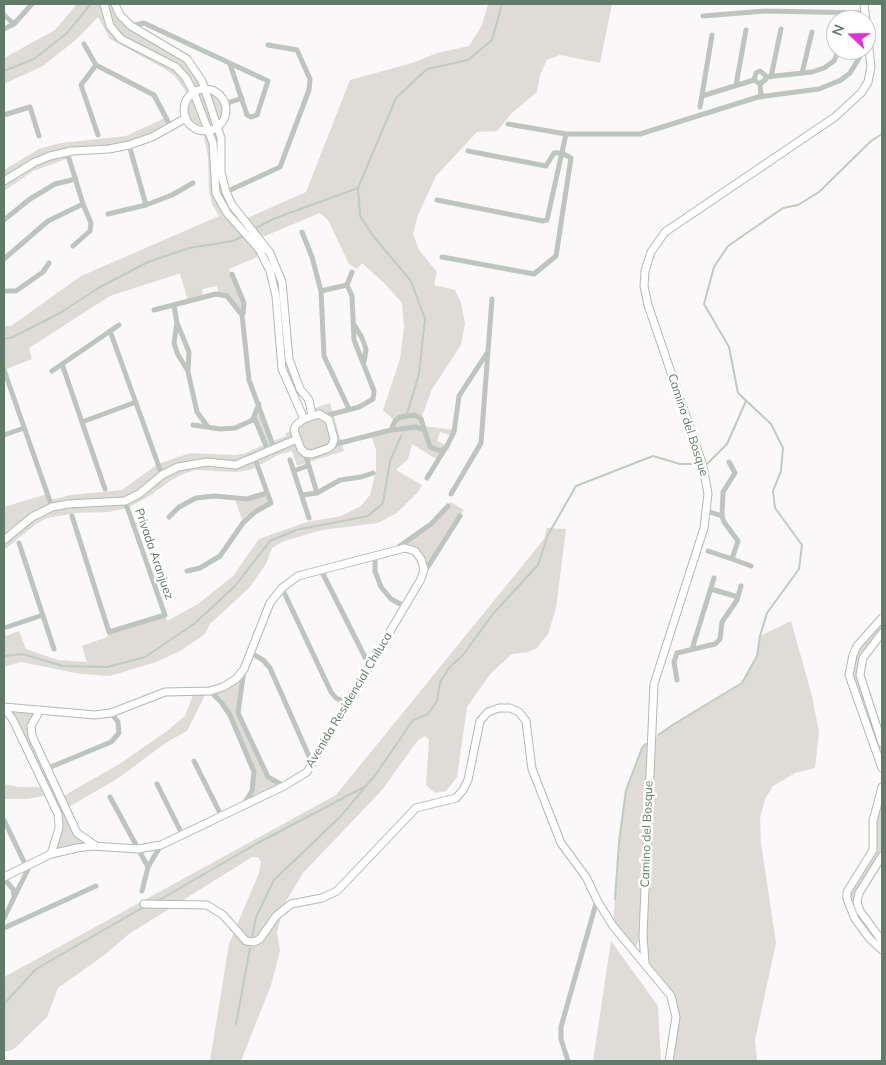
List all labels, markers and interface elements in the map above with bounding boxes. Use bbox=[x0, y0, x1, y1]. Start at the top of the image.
north arrow bbox=[826, 10, 876, 60]
text: N bbox=[828, 22, 848, 38]
street label: Camino del Bosque bbox=[665, 372, 711, 478]
street label: Privada Aranjuez bbox=[132, 506, 176, 602]
street label: Avenida Residencial Chiluca bbox=[303, 629, 395, 771]
street label: Camino del Bosque bbox=[638, 780, 656, 888]

